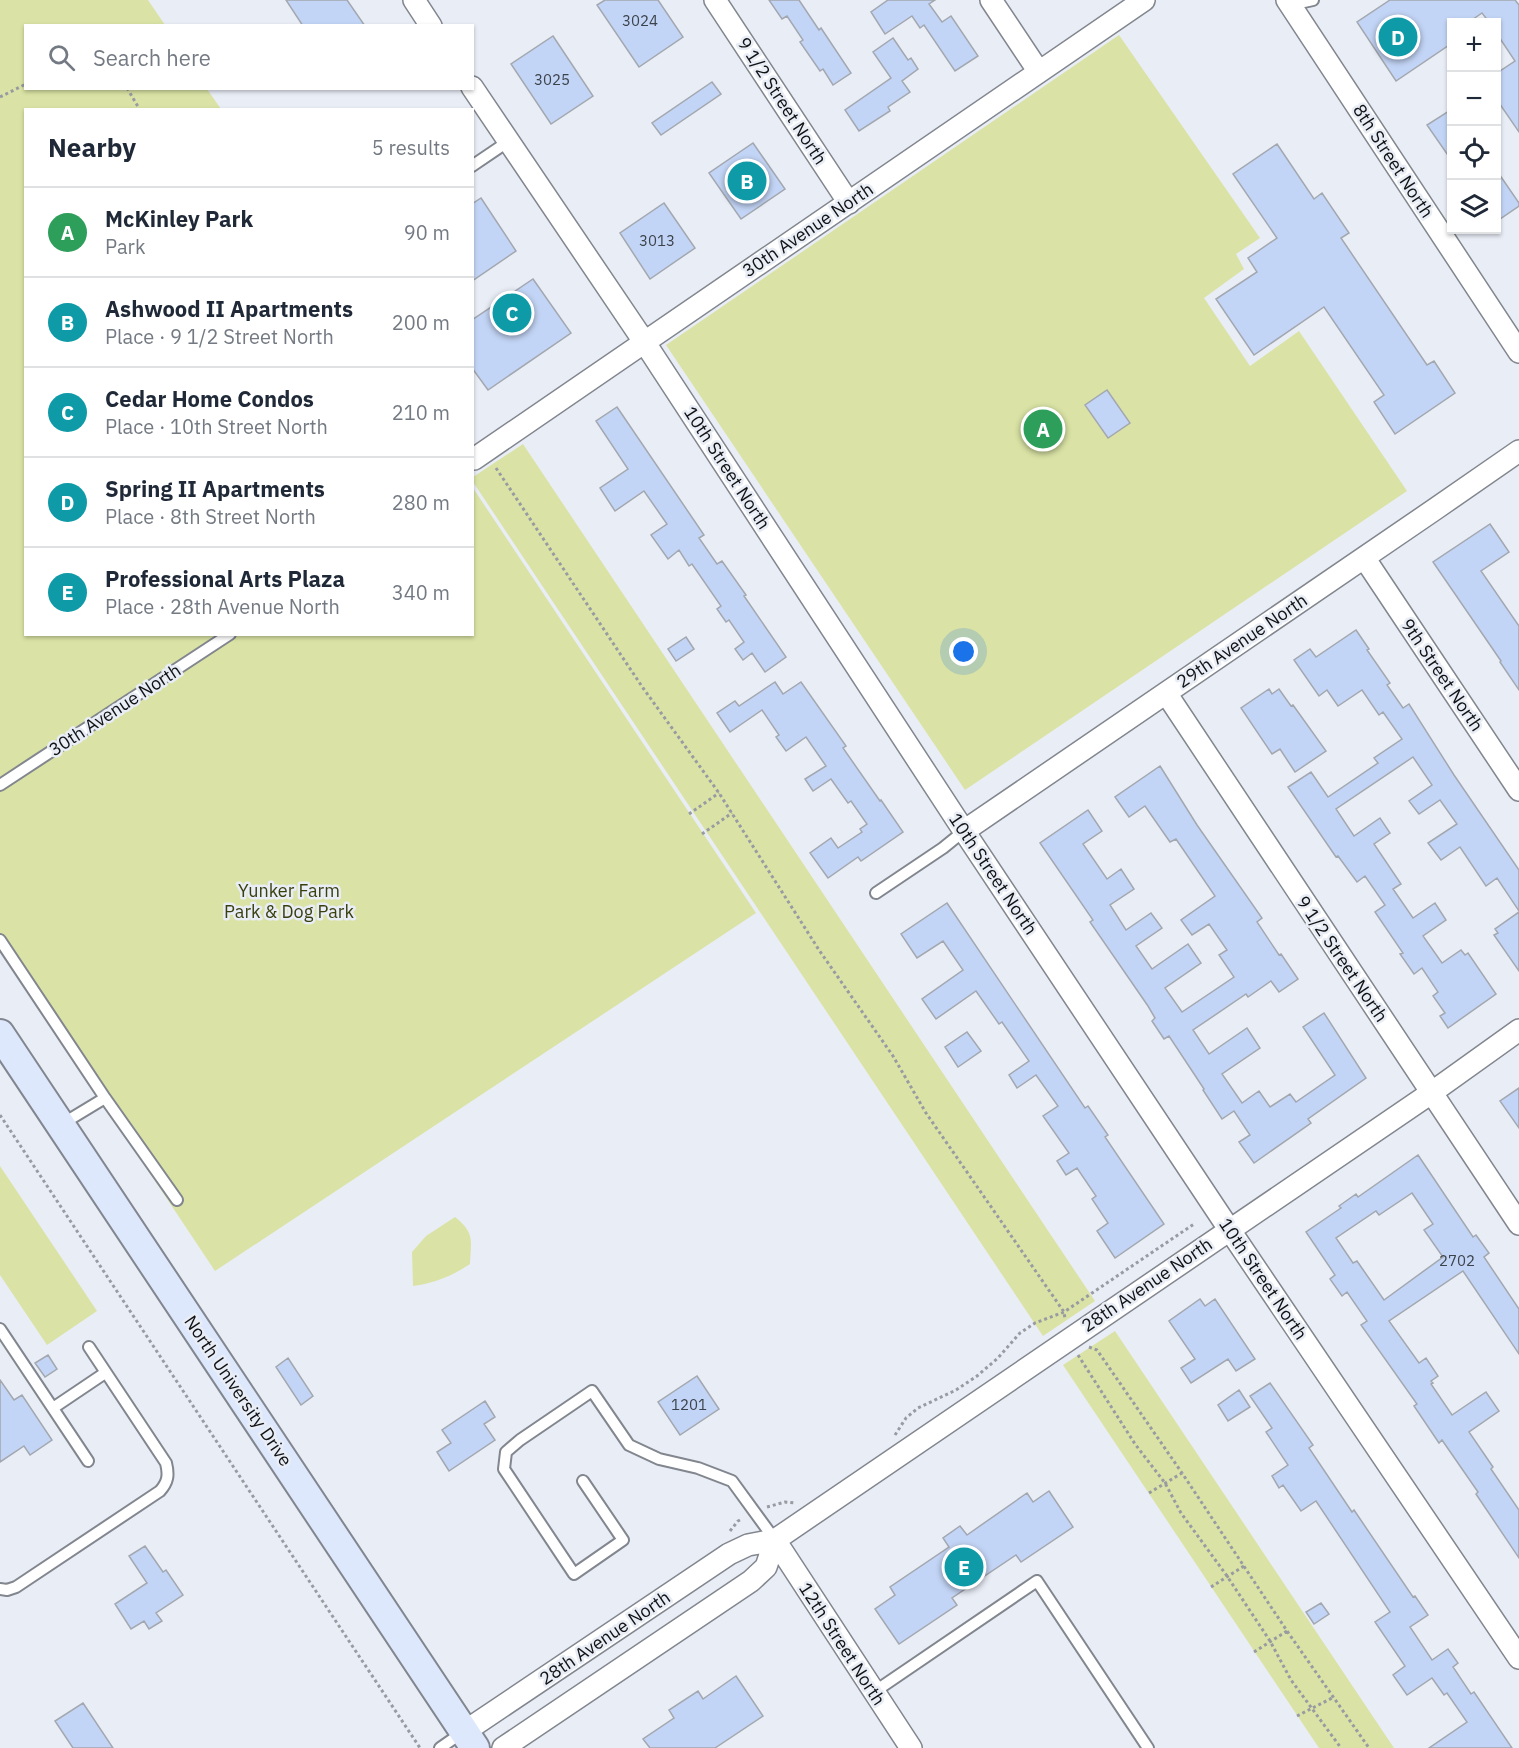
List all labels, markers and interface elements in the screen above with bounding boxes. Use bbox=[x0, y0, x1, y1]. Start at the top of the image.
house number: 3024 bbox=[622, 11, 658, 30]
pin: D bbox=[1378, 15, 1418, 60]
map controls bbox=[1447, 18, 1501, 234]
button: + bbox=[1447, 18, 1501, 72]
search box bbox=[24, 24, 474, 90]
street label: 9 1/2 Street North bbox=[733, 33, 832, 169]
icon: search bbox=[45, 41, 78, 74]
text: Search here bbox=[93, 43, 211, 72]
house number: 3025 bbox=[534, 70, 570, 89]
button: − bbox=[1447, 72, 1501, 126]
street label: 8th Street North bbox=[1348, 99, 1439, 222]
button: locate bbox=[1447, 126, 1501, 180]
text: Nearby bbox=[48, 130, 136, 164]
text: 5 results bbox=[372, 134, 450, 161]
pin: B bbox=[728, 158, 766, 204]
street label: 30th Avenue North bbox=[738, 177, 877, 282]
button: layers bbox=[1447, 180, 1501, 234]
text: McKinley Park bbox=[105, 204, 253, 233]
text: A bbox=[61, 219, 74, 246]
text: 90 m bbox=[404, 219, 450, 246]
house number: 3013 bbox=[639, 231, 675, 250]
text: Park bbox=[105, 233, 145, 260]
pin: C bbox=[492, 290, 532, 336]
text: Ashwood II Apartments bbox=[105, 294, 353, 323]
text: B bbox=[61, 309, 74, 336]
text: 200 m bbox=[392, 309, 450, 336]
text: Place · 9 1/2 Street North bbox=[105, 323, 334, 350]
text: Cedar Home Condos bbox=[105, 384, 314, 413]
text: C bbox=[61, 399, 74, 426]
text: 210 m bbox=[392, 399, 450, 426]
street label: 10th Street North bbox=[679, 402, 776, 534]
pin: A bbox=[1024, 406, 1062, 452]
text: Place · 10th Street North bbox=[105, 413, 328, 440]
text: Spring II Apartments bbox=[105, 474, 325, 503]
text: D bbox=[61, 489, 74, 516]
text: 280 m bbox=[392, 489, 450, 516]
text: Place · 8th Street North bbox=[105, 503, 316, 530]
text: Professional Arts Plaza bbox=[105, 564, 345, 593]
text: E bbox=[61, 579, 74, 606]
text: 340 m bbox=[392, 579, 450, 606]
street label: 29th Avenue North bbox=[1172, 588, 1311, 693]
text: Place · 28th Avenue North bbox=[105, 593, 340, 620]
street label: 9th Street North bbox=[1396, 614, 1489, 736]
your location bbox=[949, 637, 978, 666]
street label: 30th Avenue North bbox=[44, 658, 185, 761]
street label: 10th Street North bbox=[944, 808, 1043, 939]
park label: Yunker Farm Park & Dog Park bbox=[224, 879, 354, 923]
street label: 9 1/2 Street North bbox=[1292, 891, 1393, 1026]
street label: 10th Street North bbox=[1214, 1213, 1313, 1344]
street label: 28th Avenue North bbox=[1077, 1232, 1216, 1337]
house number: 2702 bbox=[1439, 1251, 1475, 1270]
street label: North University Drive bbox=[179, 1311, 297, 1471]
house number: 1201 bbox=[671, 1395, 707, 1414]
pin: E bbox=[944, 1544, 984, 1590]
street label: 12th Street North bbox=[794, 1578, 891, 1710]
street label: 28th Avenue North bbox=[535, 1585, 674, 1690]

